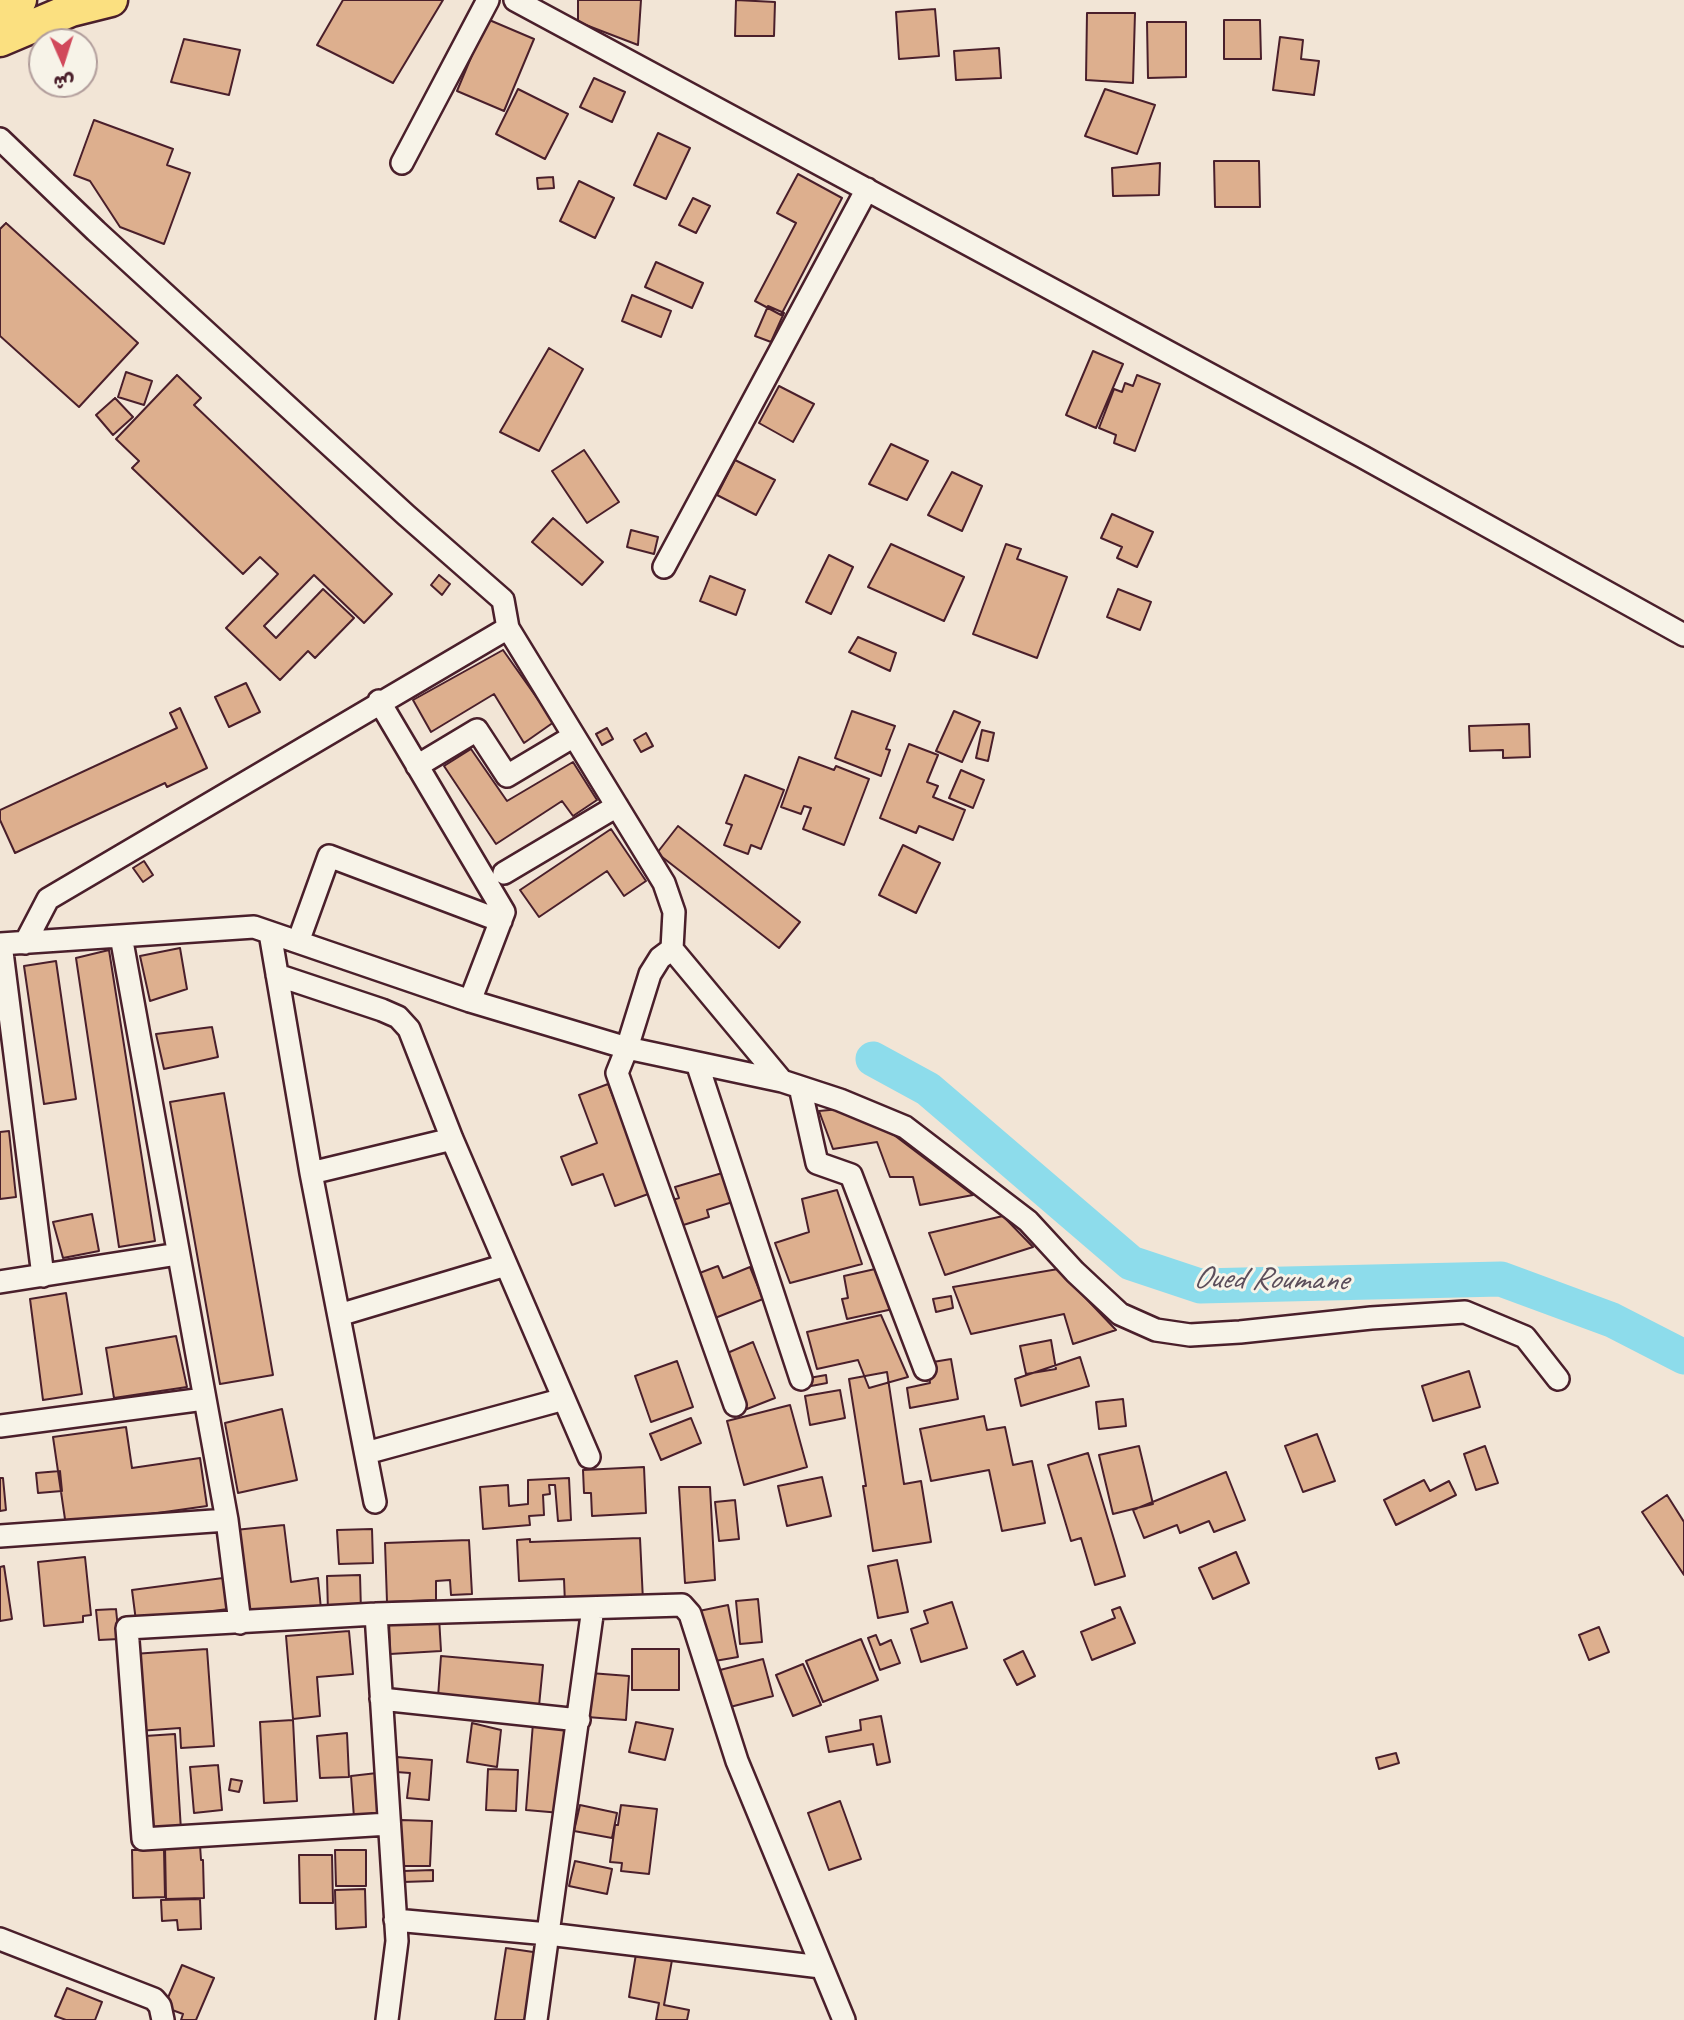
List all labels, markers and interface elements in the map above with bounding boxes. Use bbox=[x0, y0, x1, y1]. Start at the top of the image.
north arrow bbox=[28, 28, 98, 98]
text: ش bbox=[53, 69, 75, 95]
water label: Oued Roumane bbox=[1193, 1259, 1347, 1301]

